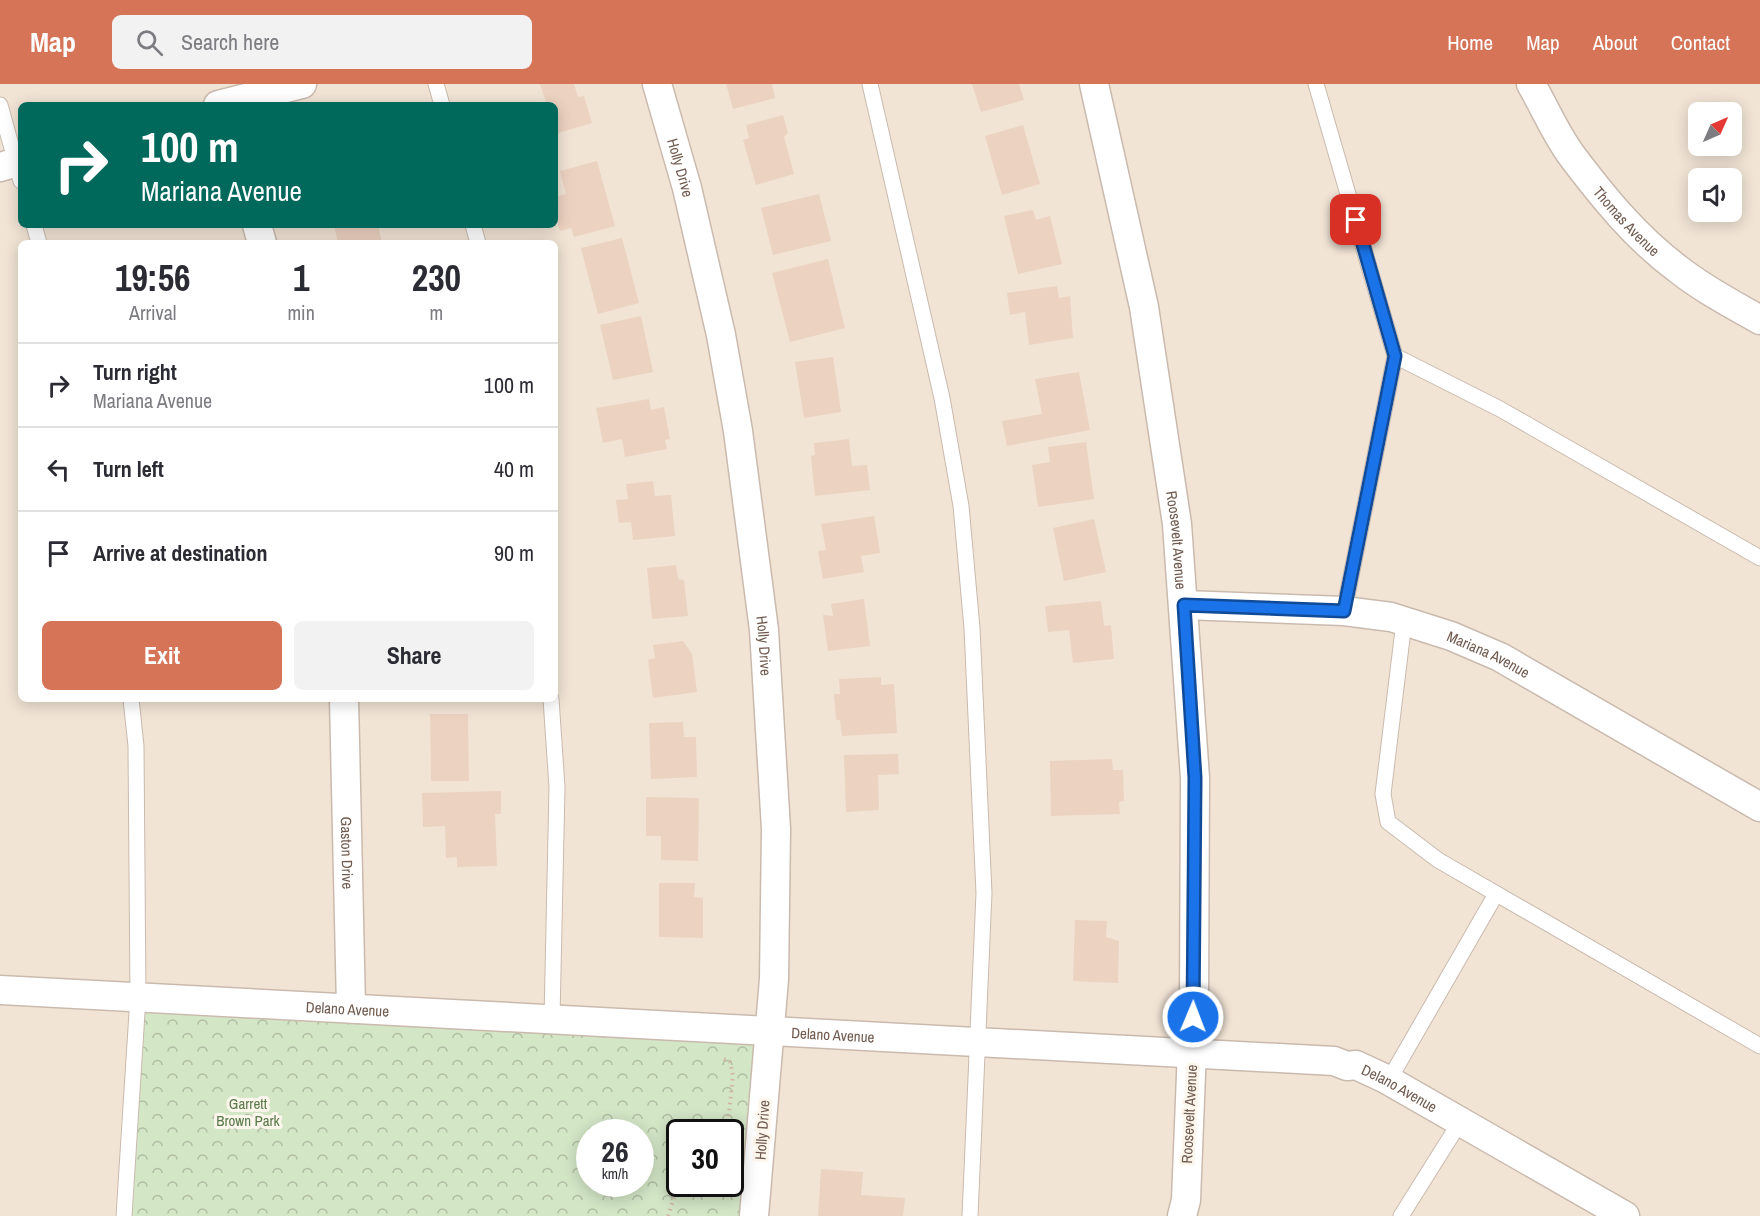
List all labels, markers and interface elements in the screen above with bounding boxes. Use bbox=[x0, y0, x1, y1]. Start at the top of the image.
search box bbox=[112, 15, 532, 69]
text: Map bbox=[30, 23, 76, 61]
icon: search bbox=[133, 26, 166, 59]
text: Search here bbox=[181, 27, 279, 57]
text: Home bbox=[1447, 28, 1493, 57]
text: Map bbox=[1526, 28, 1560, 57]
text: About bbox=[1593, 28, 1638, 57]
text: Contact bbox=[1671, 28, 1730, 57]
north arrow bbox=[1688, 102, 1742, 156]
map controls bbox=[1688, 102, 1742, 222]
text: 100 m bbox=[141, 119, 239, 175]
icon: right bbox=[42, 126, 120, 204]
street label: Holly Drive bbox=[663, 136, 699, 199]
button: sound bbox=[1688, 168, 1742, 222]
text: Mariana Avenue bbox=[141, 173, 302, 209]
street label: Thomas Avenue bbox=[1589, 182, 1665, 261]
pin bbox=[1330, 194, 1381, 245]
icon: arrive bbox=[1339, 203, 1372, 236]
text: 19:56 bbox=[115, 254, 190, 302]
text: 1 bbox=[293, 254, 309, 302]
text: 230 bbox=[412, 254, 461, 302]
text: Arrival bbox=[129, 299, 176, 326]
text: min bbox=[287, 299, 315, 326]
text: m bbox=[430, 299, 443, 326]
text: Turn right bbox=[93, 357, 177, 387]
icon: right bbox=[42, 369, 75, 402]
text: 100 m bbox=[484, 370, 534, 400]
text: Mariana Avenue bbox=[93, 387, 212, 414]
icon: left bbox=[42, 453, 75, 486]
text: Turn left bbox=[93, 454, 164, 484]
text: 40 m bbox=[494, 454, 534, 484]
street label: Roosevelt Avenue bbox=[1162, 489, 1192, 590]
icon: arrive bbox=[42, 537, 75, 570]
text: Arrive at destination bbox=[93, 538, 267, 568]
text: 90 m bbox=[494, 538, 534, 568]
street label: Holly Drive bbox=[752, 614, 777, 677]
button: Exit bbox=[42, 621, 282, 690]
button: Share bbox=[294, 621, 534, 690]
street label: Mariana Avenue bbox=[1444, 625, 1534, 683]
street label: Gaston Drive bbox=[336, 816, 359, 890]
position arrow bbox=[1161, 985, 1225, 1049]
street label: Delano Avenue bbox=[305, 996, 390, 1021]
street label: Delano Avenue bbox=[791, 1022, 875, 1047]
street label: Delano Avenue bbox=[1358, 1059, 1441, 1117]
street label: Roosevelt Avenue bbox=[1176, 1064, 1202, 1164]
park label: Garrett Brown Park bbox=[216, 1093, 281, 1131]
street label: Holly Drive bbox=[749, 1099, 775, 1161]
speed limit sign: 30 bbox=[666, 1119, 744, 1197]
text: 26 bbox=[601, 1131, 629, 1171]
text: km/h bbox=[602, 1163, 628, 1184]

